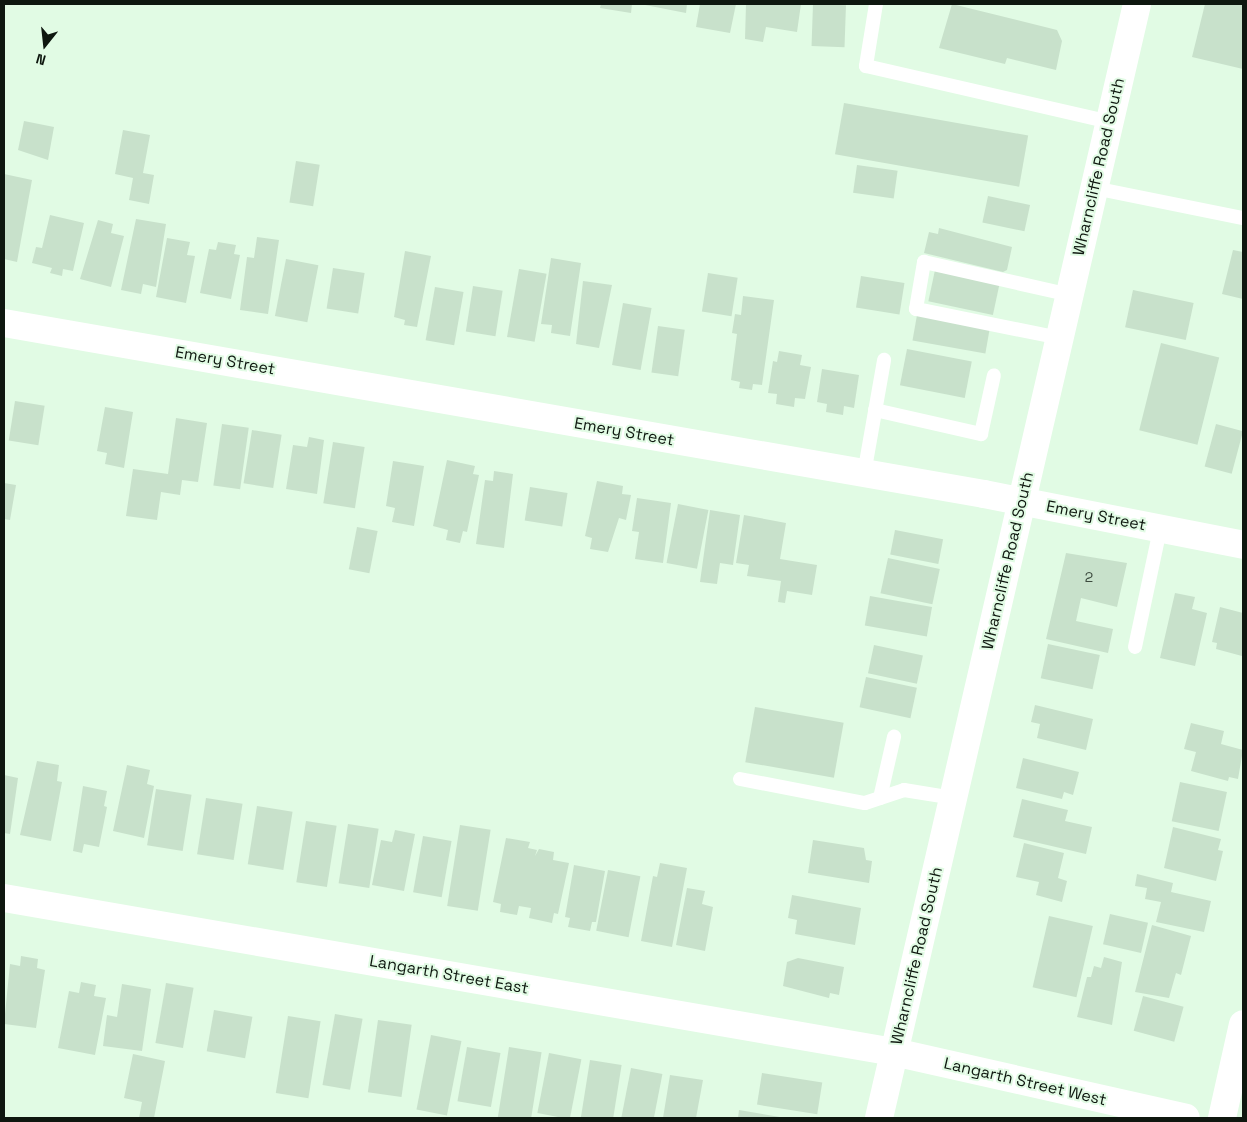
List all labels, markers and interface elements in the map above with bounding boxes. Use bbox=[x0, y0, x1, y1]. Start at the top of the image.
north arrow bbox=[20, 20, 70, 70]
text: N bbox=[34, 49, 48, 69]
street label: Wharncliffe Road South bbox=[1069, 76, 1129, 258]
street label: Emery Street bbox=[174, 343, 276, 379]
street label: Emery Street bbox=[573, 414, 675, 450]
street label: Wharncliffe Road South bbox=[978, 470, 1038, 652]
street label: Emery Street bbox=[1045, 497, 1147, 535]
house number: 2 bbox=[1085, 569, 1093, 585]
street label: Wharncliffe Road South bbox=[887, 865, 947, 1047]
street label: Langarth Street East bbox=[368, 952, 530, 998]
street label: Langarth Street West bbox=[942, 1054, 1108, 1110]

